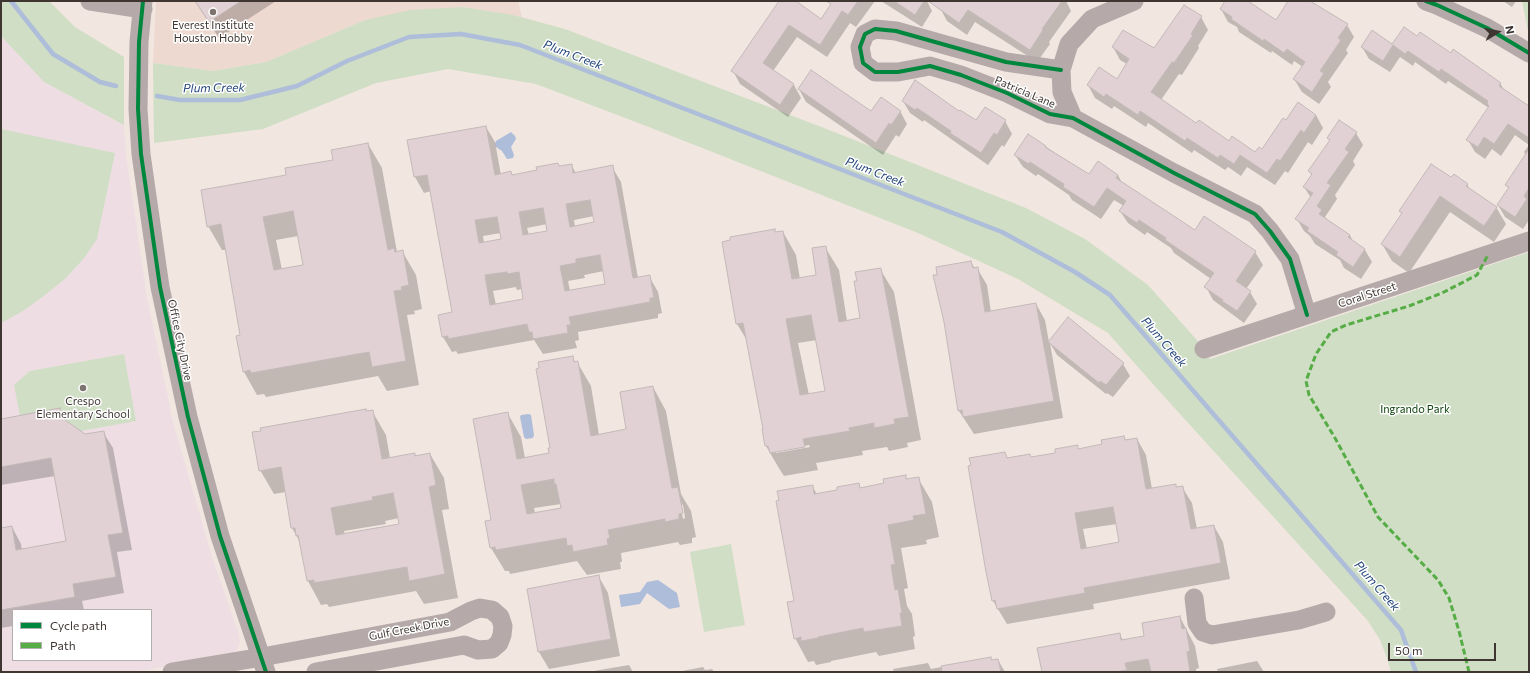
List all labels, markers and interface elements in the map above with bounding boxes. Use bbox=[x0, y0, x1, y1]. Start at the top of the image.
marker: Everest Institute Houston Hobby bbox=[208, 7, 218, 17]
north arrow bbox=[1478, 12, 1518, 52]
place label: Everest Institute Houston Hobby bbox=[172, 18, 254, 44]
text: N bbox=[1503, 25, 1517, 35]
water label: Plum Creek bbox=[541, 37, 605, 73]
street label: Patricia Lane bbox=[993, 73, 1057, 111]
water label: Plum Creek bbox=[183, 80, 245, 96]
water label: Plum Creek bbox=[843, 154, 907, 190]
street label: Coral Street bbox=[1336, 279, 1398, 311]
street label: Office City Drive bbox=[165, 298, 195, 382]
water label: Plum Creek bbox=[1138, 314, 1190, 370]
marker: Crespo Elementary School bbox=[78, 383, 88, 393]
place label: Crespo Elementary School bbox=[36, 394, 130, 420]
park label: Ingrando Park bbox=[1380, 402, 1450, 416]
water label: Plum Creek bbox=[1351, 558, 1403, 614]
legend bbox=[12, 609, 152, 661]
street label: Gulf Creek Drive bbox=[368, 615, 450, 643]
text: Cycle path bbox=[50, 618, 107, 632]
scale bar bbox=[1390, 635, 1498, 661]
text: Path bbox=[50, 638, 76, 652]
text: 50 m bbox=[1395, 643, 1423, 657]

